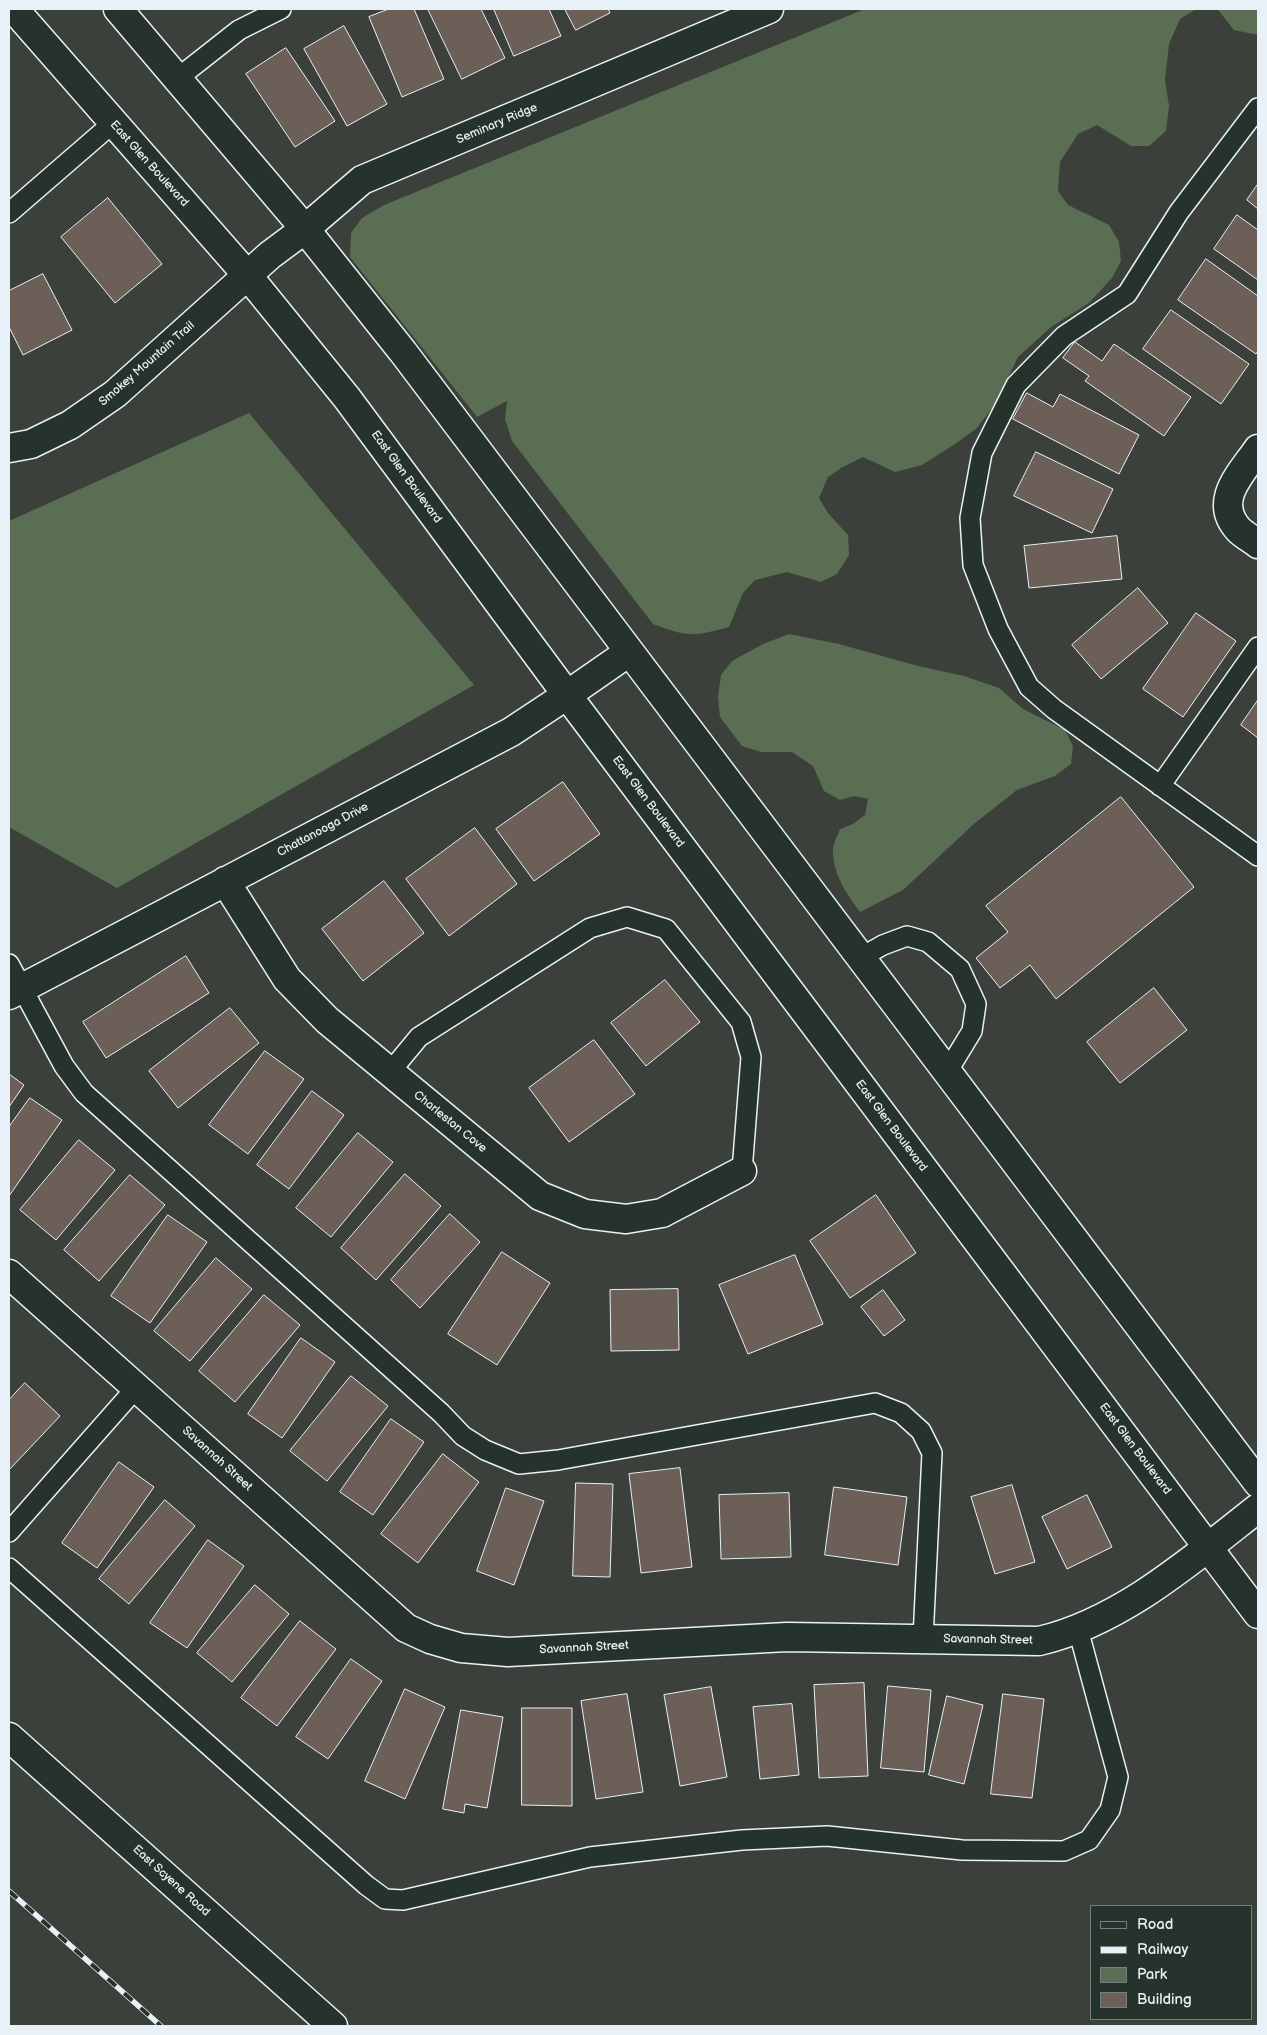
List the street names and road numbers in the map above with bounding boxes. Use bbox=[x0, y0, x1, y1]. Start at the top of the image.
street label: Seminary Ridge bbox=[454, 100, 540, 148]
street label: East Glen Boulevard bbox=[107, 118, 191, 210]
street label: Smokey Mountain Trail bbox=[96, 319, 198, 409]
street label: East Glen Boulevard bbox=[368, 428, 444, 526]
street label: East Glen Boulevard bbox=[609, 753, 687, 851]
street label: Chattanooga Drive bbox=[275, 800, 371, 860]
street label: East Glen Boulevard bbox=[852, 1077, 930, 1175]
street label: Charleston Cove bbox=[410, 1088, 490, 1156]
street label: East Glen Boulevard bbox=[1096, 1400, 1174, 1498]
street label: Savannah Street bbox=[179, 1424, 255, 1494]
street label: Savannah Street bbox=[943, 1632, 1033, 1648]
street label: Savannah Street bbox=[539, 1638, 629, 1658]
street label: East Scyene Road bbox=[129, 1843, 213, 1919]

